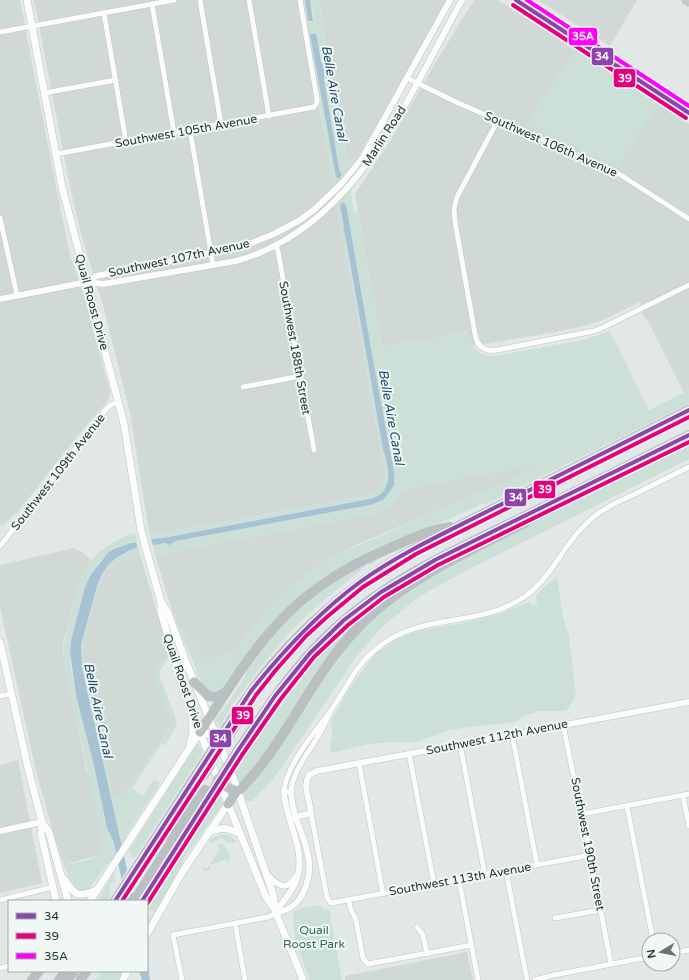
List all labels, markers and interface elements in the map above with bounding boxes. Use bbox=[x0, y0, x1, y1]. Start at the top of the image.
line badge: 35A bbox=[568, 27, 598, 46]
text: 35A bbox=[572, 30, 594, 43]
water label: Belle Aire Canal bbox=[318, 44, 351, 144]
line badge: 34 bbox=[591, 47, 614, 66]
text: 34 bbox=[595, 50, 609, 63]
line badge: 39 bbox=[613, 68, 636, 88]
text: 39 bbox=[618, 72, 632, 85]
street label: Marlin Road bbox=[359, 103, 409, 169]
street label: Southwest 106th Avenue bbox=[482, 108, 620, 180]
street label: Southwest 105th Avenue bbox=[114, 112, 258, 150]
street label: Southwest 107th Avenue bbox=[107, 236, 251, 280]
street label: Quail Roost Drive bbox=[72, 252, 112, 352]
street label: Southwest 188th Street bbox=[276, 280, 314, 416]
water label: Belle Aire Canal bbox=[375, 368, 408, 468]
street label: Southwest 109th Avenue bbox=[8, 411, 108, 533]
line badge: 39 bbox=[533, 480, 556, 499]
text: 39 bbox=[538, 483, 552, 496]
line badge: 34 bbox=[504, 488, 527, 507]
text: 34 bbox=[509, 491, 523, 504]
street label: Quail Roost Drive bbox=[160, 632, 206, 730]
water label: Belle Aire Canal bbox=[80, 661, 116, 761]
line badge: 39 bbox=[231, 706, 254, 725]
text: 39 bbox=[236, 709, 250, 722]
street label: Southwest 112th Avenue bbox=[425, 716, 569, 758]
line badge: 34 bbox=[209, 729, 232, 748]
text: 34 bbox=[213, 732, 227, 745]
street label: Southwest 190th Street bbox=[568, 776, 608, 912]
street label: Southwest 113th Avenue bbox=[388, 860, 532, 898]
legend bbox=[8, 900, 148, 972]
text: 34 bbox=[44, 909, 60, 923]
park label: Quail Roost Park bbox=[283, 923, 346, 951]
text: 39 bbox=[44, 929, 59, 943]
north arrow bbox=[641, 932, 681, 972]
text: N bbox=[644, 948, 659, 959]
text: 35A bbox=[44, 949, 68, 963]

